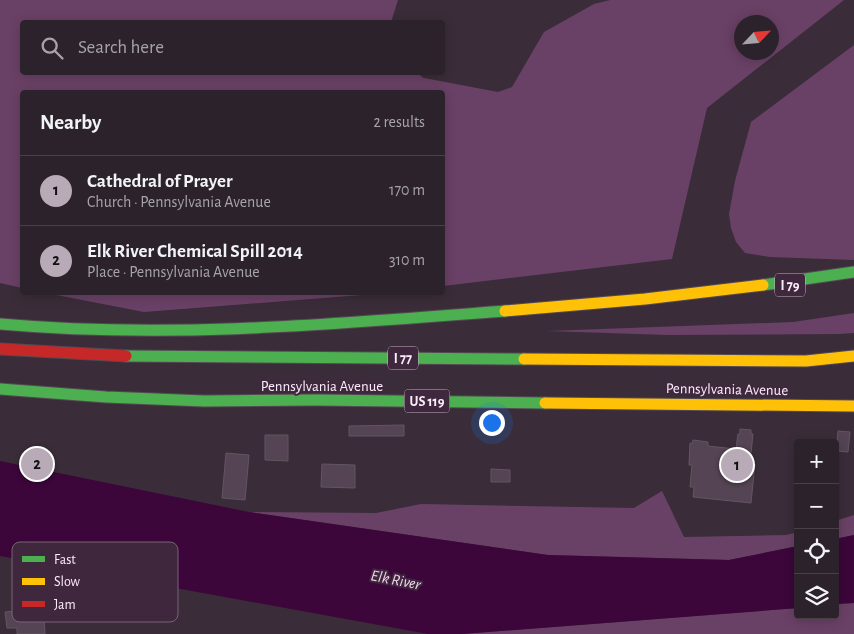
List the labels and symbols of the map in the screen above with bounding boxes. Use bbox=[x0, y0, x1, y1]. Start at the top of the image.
north arrow bbox=[734, 15, 779, 60]
road number: I 79 bbox=[775, 274, 805, 296]
road number: I 77 bbox=[388, 346, 418, 369]
street label: Pennsylvania Avenue bbox=[261, 379, 383, 394]
street label: Pennsylvania Avenue bbox=[666, 381, 788, 398]
road number: US 119 bbox=[404, 390, 450, 412]
your location bbox=[479, 410, 505, 436]
pin: 2 bbox=[21, 445, 53, 483]
pin: 1 bbox=[721, 446, 753, 484]
legend bbox=[12, 542, 178, 622]
text: Fast bbox=[54, 553, 76, 567]
water label: Elk River bbox=[369, 567, 423, 593]
text: Slow bbox=[54, 575, 81, 589]
text: Jam bbox=[54, 598, 76, 612]

